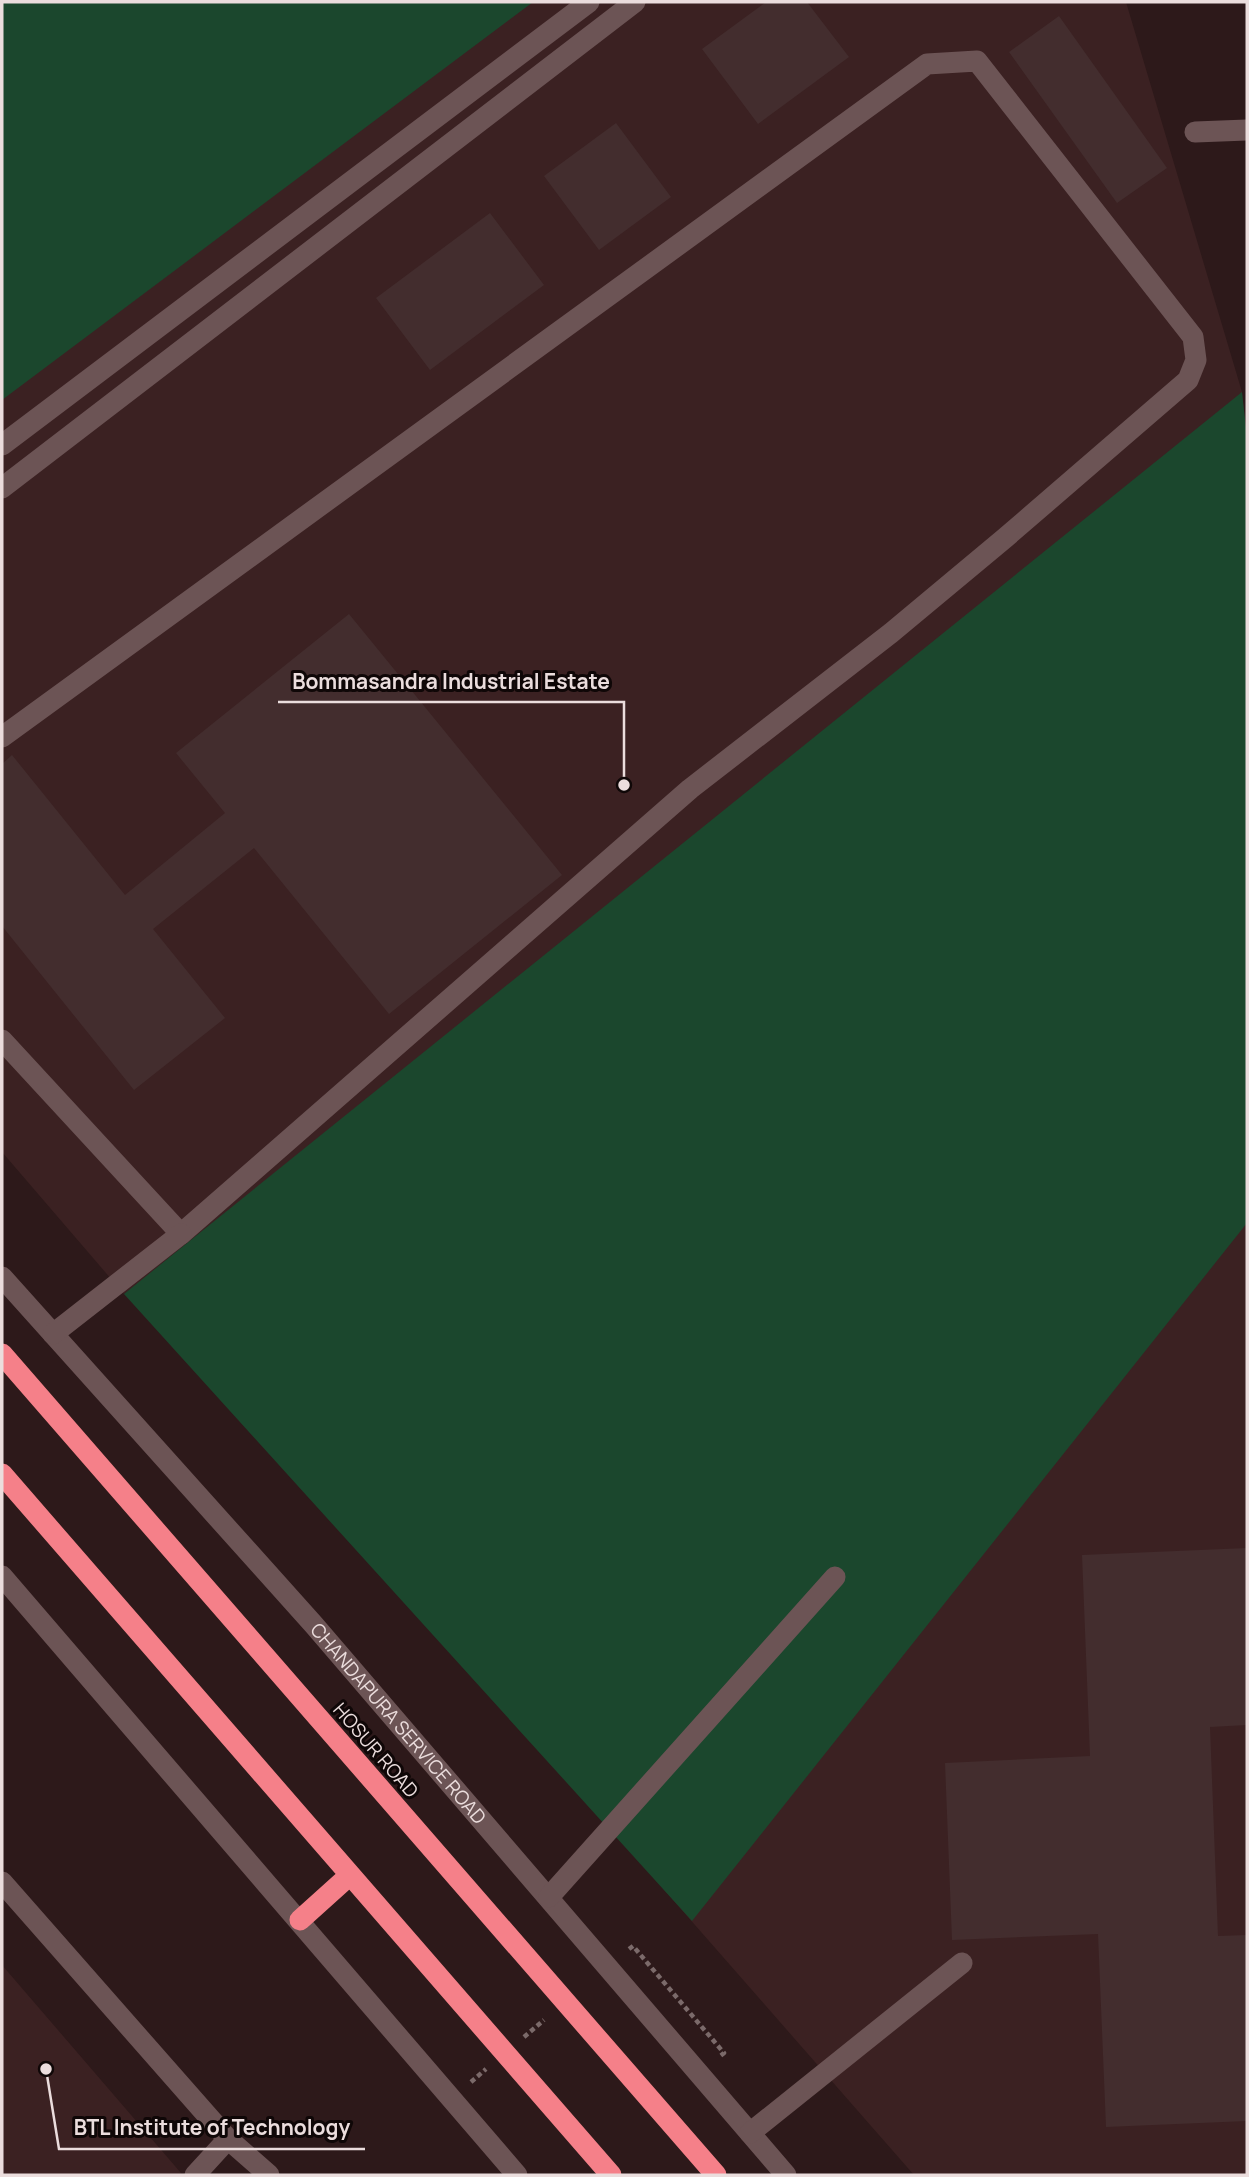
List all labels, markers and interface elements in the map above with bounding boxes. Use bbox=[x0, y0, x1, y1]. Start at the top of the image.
callout: Bommasandra Industrial Estate bbox=[278, 660, 624, 702]
text: Bommasandra Industrial Estate bbox=[292, 667, 610, 695]
street label: CHANDAPURA SERVICE ROAD bbox=[305, 1617, 492, 1830]
street label: HOSUR ROAD bbox=[328, 1697, 424, 1803]
callout: BTL Institute of Technology bbox=[59, 2107, 365, 2149]
text: BTL Institute of Technology bbox=[74, 2113, 350, 2141]

